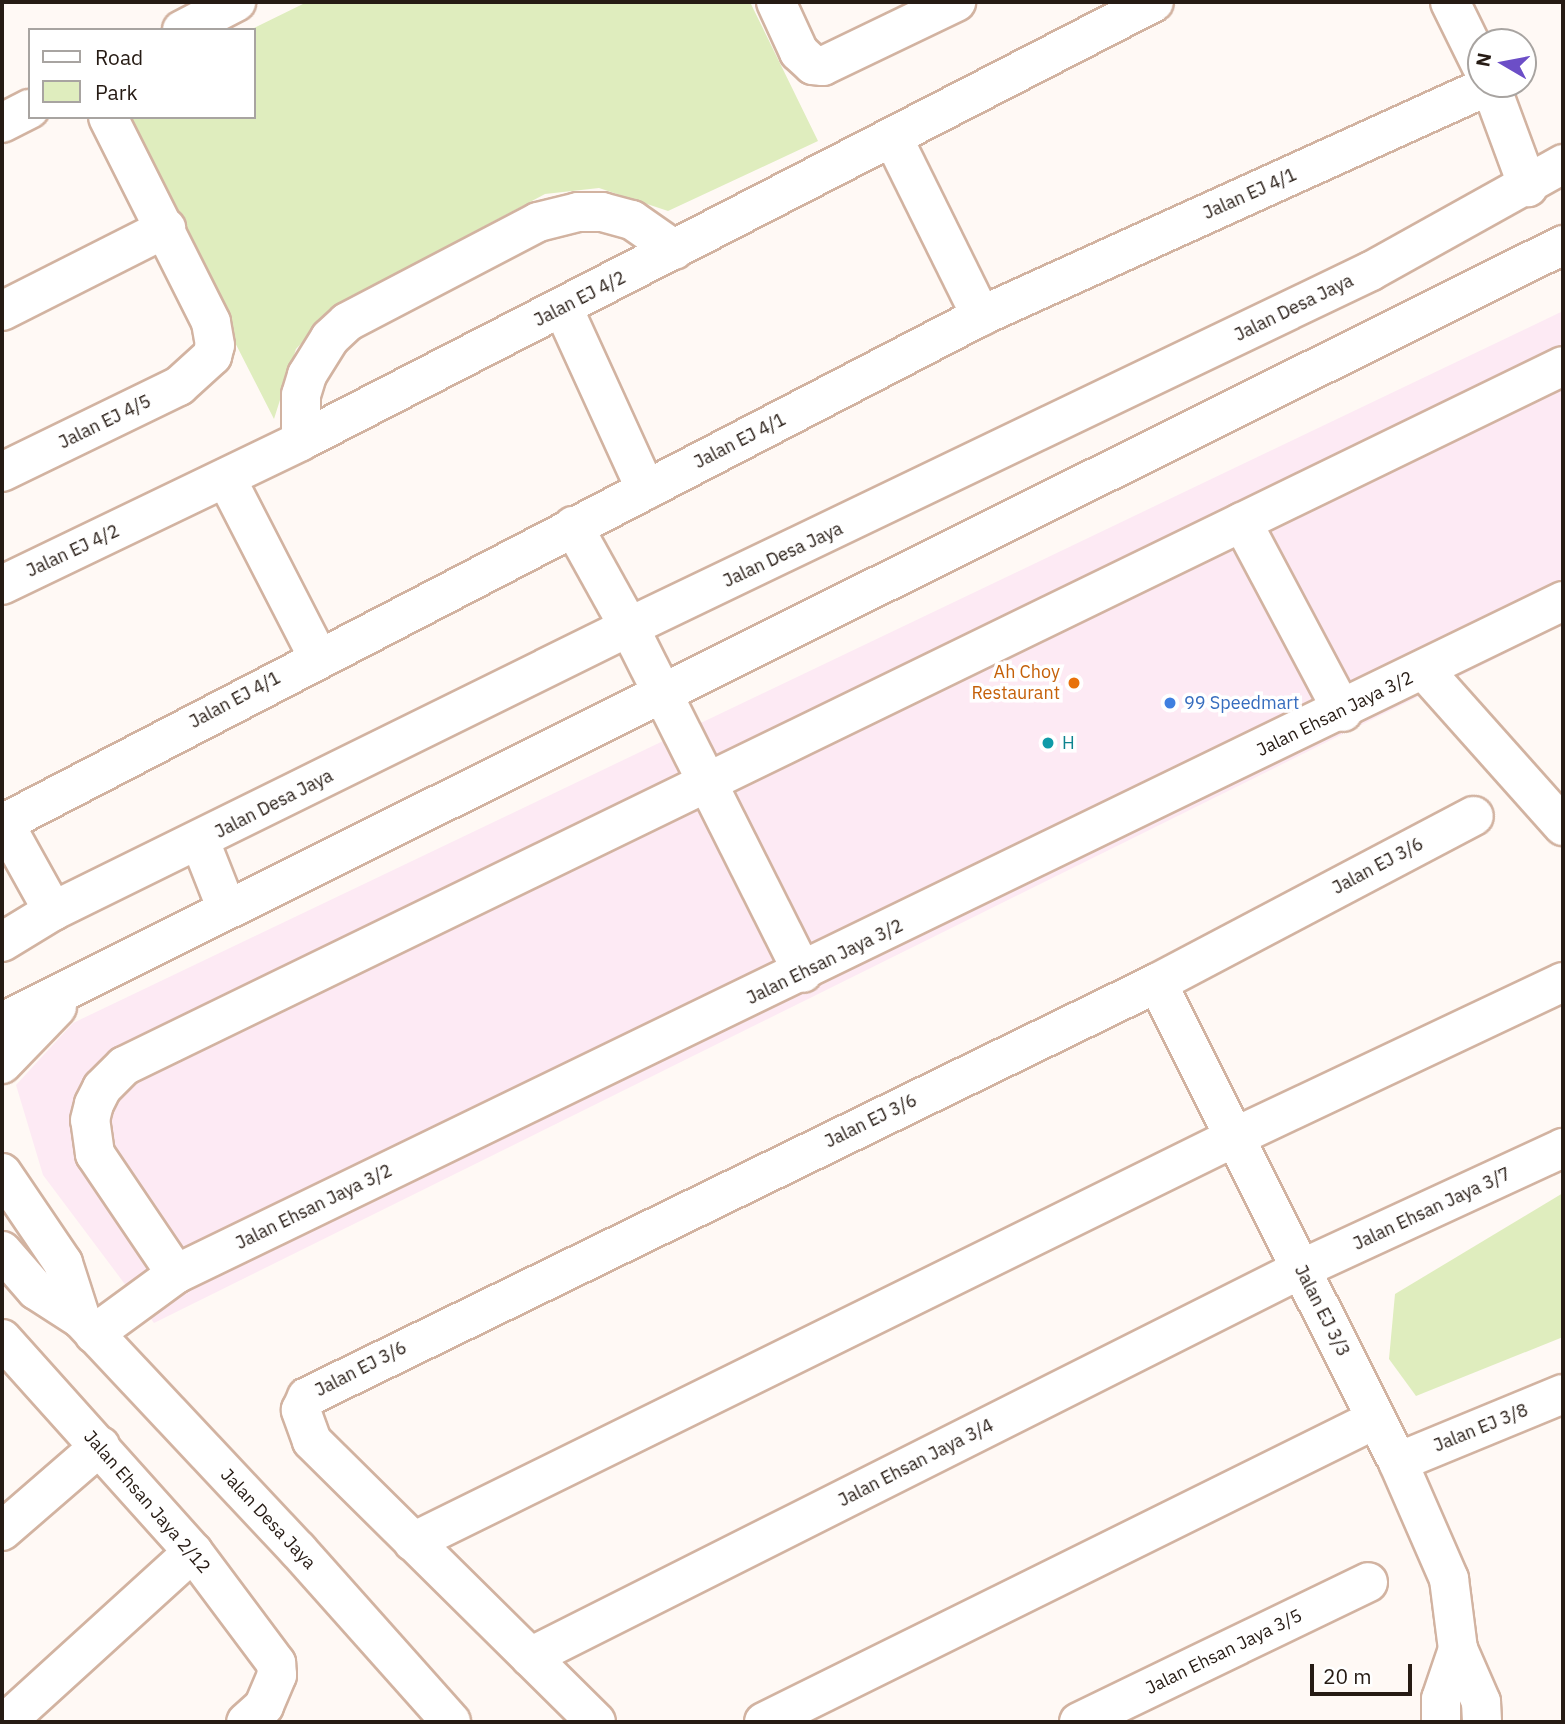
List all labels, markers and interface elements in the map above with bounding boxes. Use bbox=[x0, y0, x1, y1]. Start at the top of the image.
legend bbox=[28, 28, 256, 119]
north arrow bbox=[1467, 28, 1537, 98]
text: Road bbox=[95, 43, 143, 71]
text: N bbox=[1470, 51, 1496, 69]
text: Park bbox=[95, 78, 138, 106]
street label: Jalan EJ 4/1 bbox=[1200, 164, 1300, 224]
street label: Jalan EJ 4/2 bbox=[531, 267, 629, 331]
street label: Jalan Desa Jaya bbox=[1231, 270, 1357, 346]
street label: Jalan EJ 4/5 bbox=[55, 390, 155, 454]
street label: Jalan EJ 4/1 bbox=[691, 409, 789, 473]
street label: Jalan Desa Jaya bbox=[720, 518, 846, 592]
street label: Jalan EJ 4/2 bbox=[23, 520, 123, 582]
place label: Ah Choy Restaurant bbox=[971, 662, 1060, 704]
street label: Jalan EJ 4/1 bbox=[186, 667, 284, 733]
street label: Jalan Ehsan Jaya 3/2 bbox=[1253, 667, 1417, 761]
marker: Ah Choy Restaurant bbox=[1066, 675, 1082, 691]
place label: 99 Speedmart bbox=[1184, 692, 1299, 714]
marker: 99 Speedmart bbox=[1162, 695, 1178, 711]
place label: H bbox=[1062, 732, 1075, 754]
marker: H bbox=[1040, 735, 1056, 751]
street label: Jalan Desa Jaya bbox=[211, 765, 337, 843]
street label: Jalan EJ 3/6 bbox=[1329, 833, 1427, 899]
street label: Jalan Ehsan Jaya 3/2 bbox=[743, 915, 907, 1009]
street label: Jalan EJ 3/6 bbox=[821, 1089, 921, 1153]
street label: Jalan Ehsan Jaya 3/2 bbox=[232, 1160, 396, 1254]
street label: Jalan Ehsan Jaya 3/7 bbox=[1350, 1163, 1514, 1255]
street label: Jalan EJ 3/3 bbox=[1290, 1262, 1354, 1360]
street label: Jalan EJ 3/6 bbox=[312, 1337, 410, 1401]
street label: Jalan EJ 3/8 bbox=[1431, 1399, 1531, 1457]
street label: Jalan Ehsan Jaya 3/4 bbox=[835, 1415, 997, 1511]
street label: Jalan Ehsan Jaya 2/12 bbox=[79, 1426, 215, 1578]
street label: Jalan Desa Jaya bbox=[216, 1464, 320, 1574]
street label: Jalan Ehsan Jaya 3/5 bbox=[1142, 1605, 1306, 1699]
scale bar bbox=[1313, 1650, 1414, 1694]
text: 20 m bbox=[1323, 1662, 1372, 1690]

